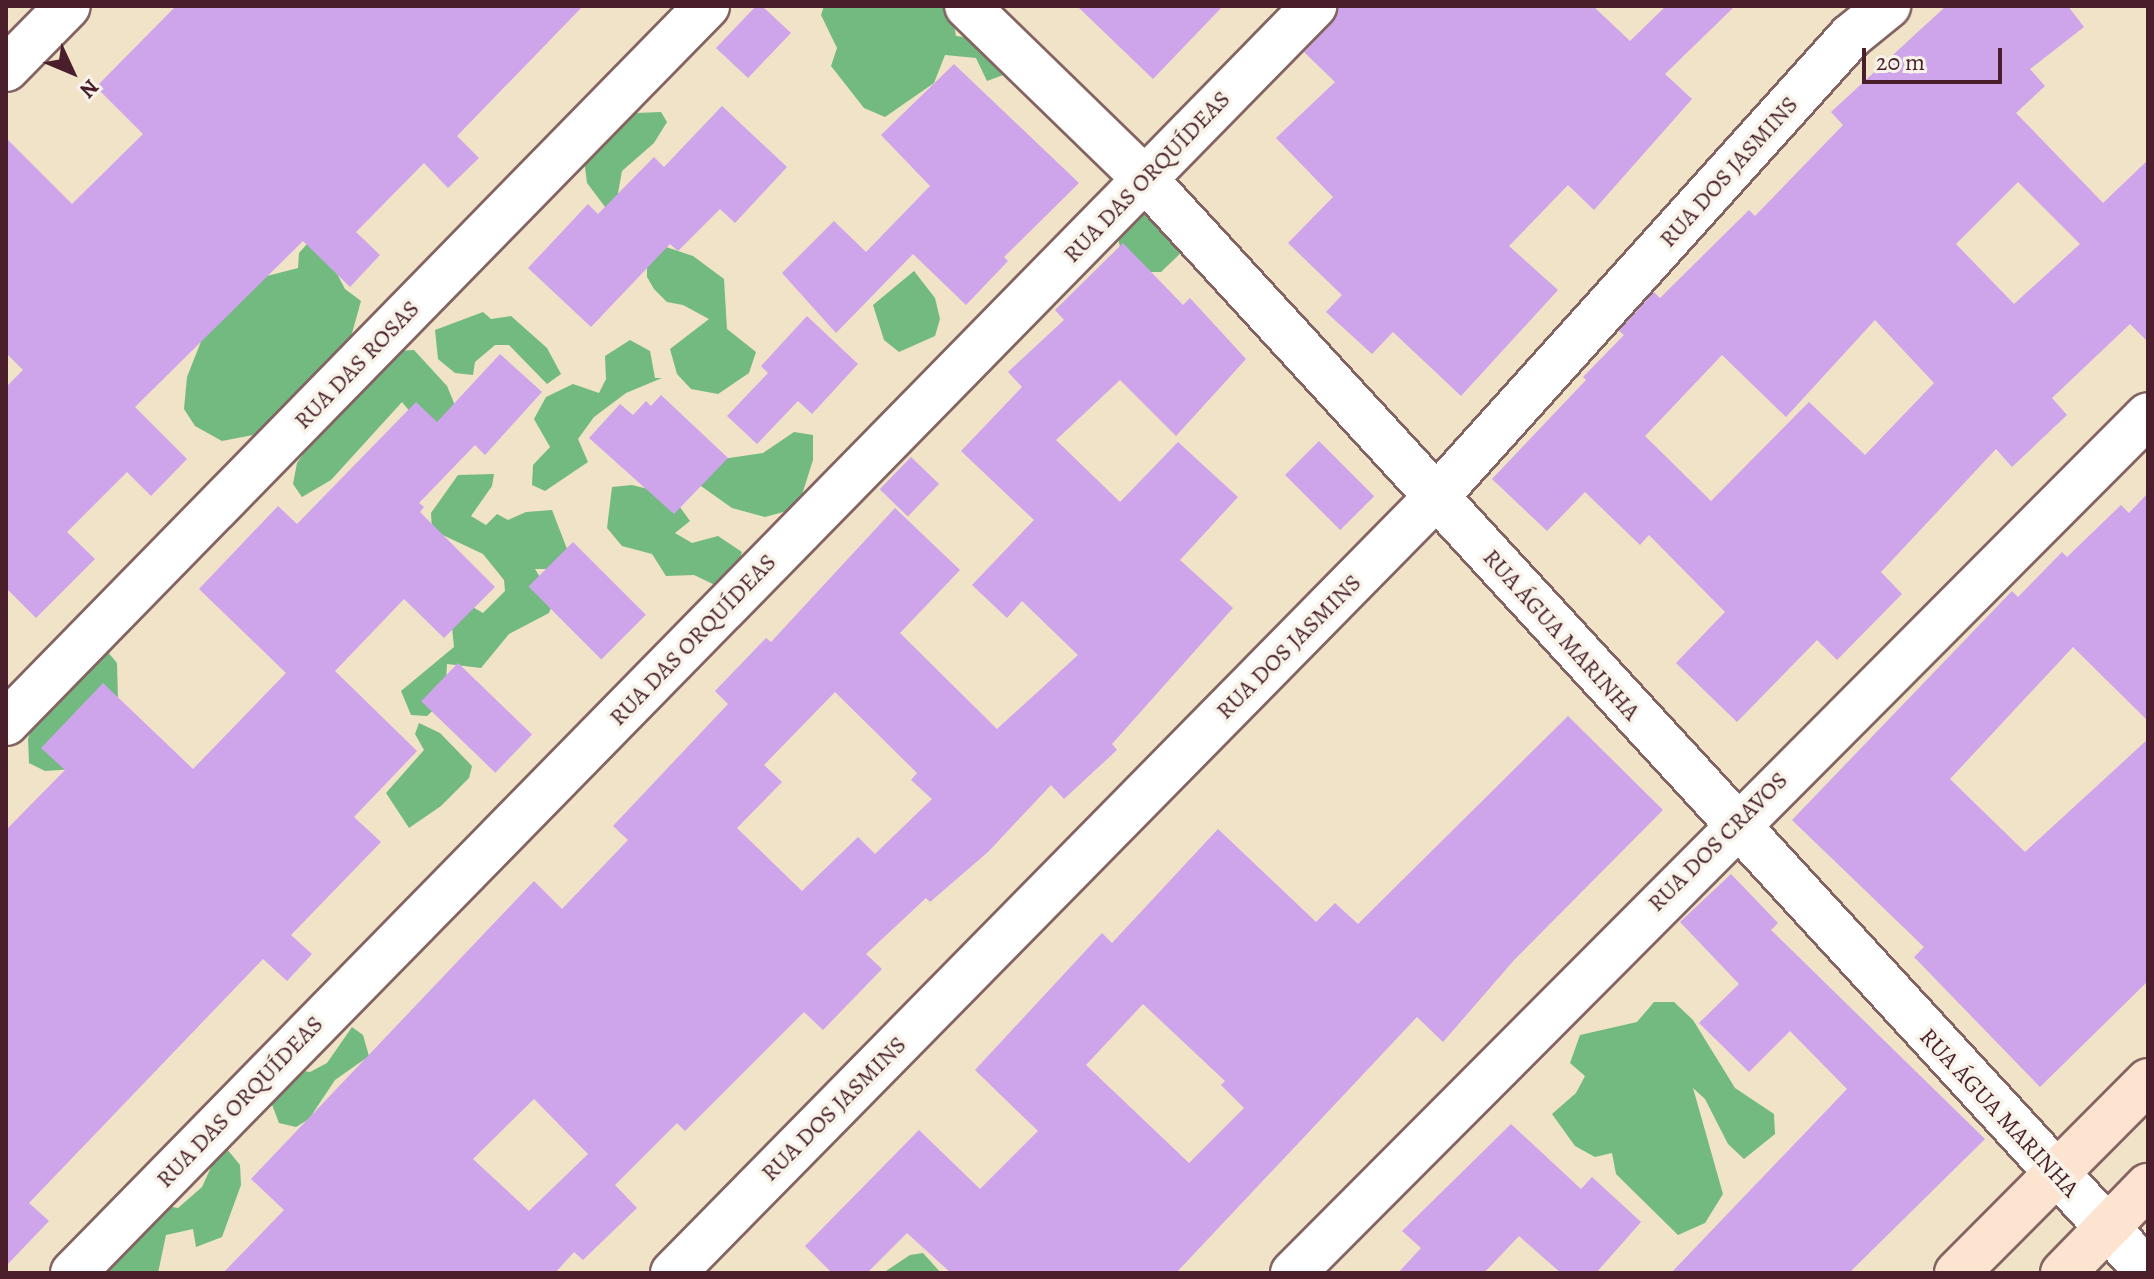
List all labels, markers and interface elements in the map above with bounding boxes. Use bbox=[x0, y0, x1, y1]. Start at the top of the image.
north arrow bbox=[32, 32, 112, 112]
scale bar bbox=[1866, 32, 2006, 82]
text: 20 m bbox=[1876, 46, 1925, 78]
text: N bbox=[73, 72, 106, 105]
street label: RUA DAS ORQUÍDEAS bbox=[1058, 85, 1236, 269]
street label: RUA DOS JASMINS bbox=[1654, 91, 1804, 253]
street label: RUA DAS ROSAS bbox=[288, 295, 426, 435]
street label: RUA ÁGUA MARINHA bbox=[1477, 543, 1645, 727]
street label: RUA DAS ORQUÍDEAS bbox=[604, 548, 782, 732]
street label: RUA DOS JASMINS bbox=[1210, 568, 1368, 726]
street label: RUA DOS CRAVOS bbox=[1642, 766, 1794, 918]
street label: RUA DAS ORQUÍDEAS bbox=[151, 1010, 329, 1194]
street label: RUA ÁGUA MARINHA bbox=[1913, 1023, 2085, 1203]
street label: RUA DOS JASMINS bbox=[755, 1030, 913, 1188]

